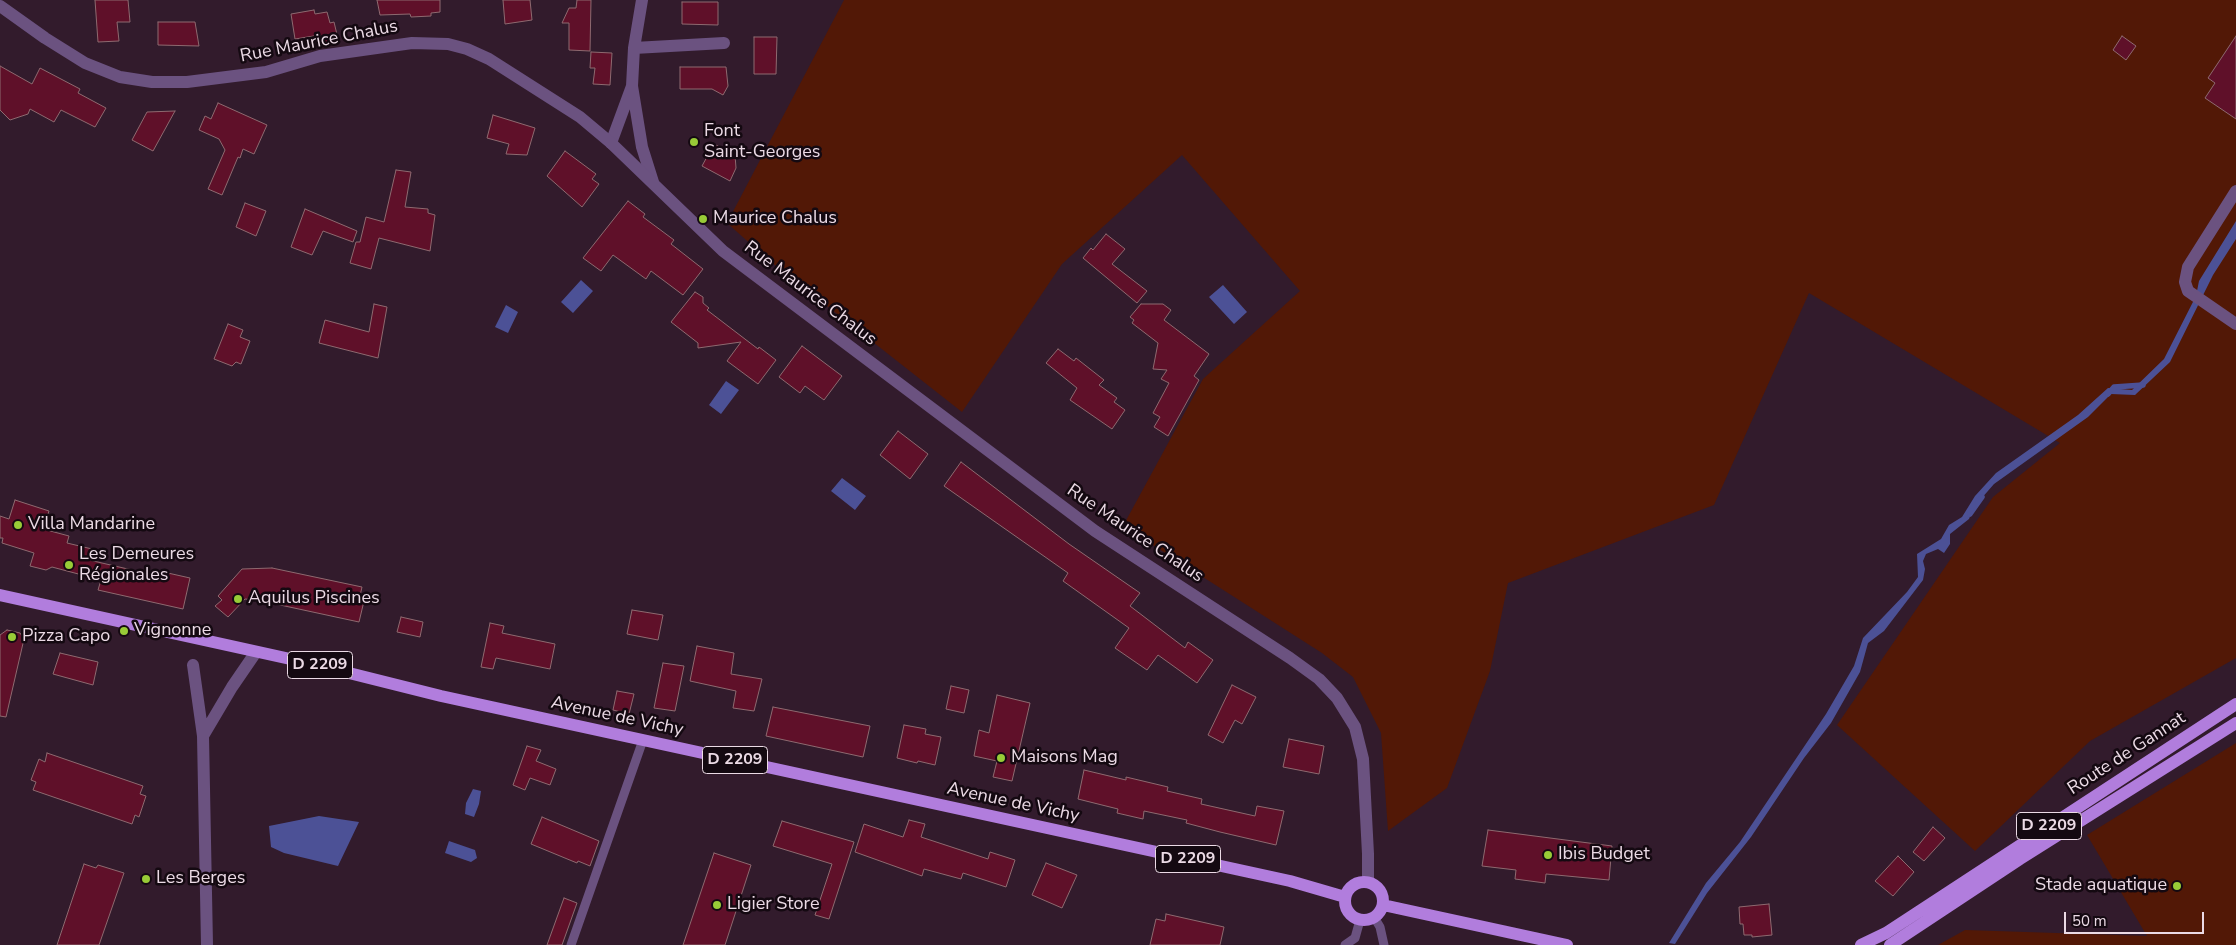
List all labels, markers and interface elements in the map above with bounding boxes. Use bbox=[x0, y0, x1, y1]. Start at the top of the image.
street label: Rue Maurice Chalus bbox=[238, 16, 400, 68]
place label: Font Saint-Georges bbox=[704, 121, 821, 163]
marker: Font Saint-Georges bbox=[688, 136, 700, 148]
place label: Maurice Chalus bbox=[713, 208, 837, 230]
marker: Maurice Chalus bbox=[697, 213, 709, 225]
street label: Rue Maurice Chalus bbox=[739, 237, 881, 351]
street label: Rue Maurice Chalus bbox=[1063, 480, 1207, 588]
place label: Villa Mandarine bbox=[28, 514, 155, 536]
marker: Villa Mandarine bbox=[12, 519, 24, 531]
place label: Les Demeures Régionales bbox=[79, 544, 194, 586]
marker: Les Demeures Régionales bbox=[63, 559, 75, 571]
place label: Aquilus Piscines bbox=[248, 588, 380, 610]
marker: Aquilus Piscines bbox=[232, 593, 244, 605]
place label: Vignonne bbox=[134, 620, 211, 642]
marker: Vignonne bbox=[118, 625, 130, 637]
place label: Pizza Capo bbox=[22, 626, 110, 648]
marker: Pizza Capo bbox=[6, 631, 18, 643]
road number: D 2209 bbox=[288, 652, 352, 678]
street label: Avenue de Vichy bbox=[549, 692, 685, 742]
street label: Route de Gannat bbox=[2064, 708, 2190, 800]
road number: D 2209 bbox=[702, 746, 768, 774]
place label: Maisons Mag bbox=[1011, 747, 1118, 769]
marker: Maisons Mag bbox=[995, 752, 1007, 764]
street label: Avenue de Vichy bbox=[945, 778, 1081, 828]
road number: D 2209 bbox=[2016, 812, 2082, 839]
place label: Ibis Budget bbox=[1558, 844, 1650, 866]
road number: D 2209 bbox=[1156, 846, 1220, 872]
marker: Ibis Budget bbox=[1542, 849, 1554, 861]
place label: Les Berges bbox=[156, 868, 245, 890]
marker: Les Berges bbox=[140, 873, 152, 885]
place label: Stade aquatique bbox=[2035, 875, 2167, 897]
marker: Stade aquatique bbox=[2171, 880, 2183, 892]
place label: Ligier Store bbox=[727, 894, 819, 916]
marker: Ligier Store bbox=[711, 899, 723, 911]
scale bar bbox=[2066, 902, 2206, 934]
text: 50 m bbox=[2072, 911, 2107, 931]

